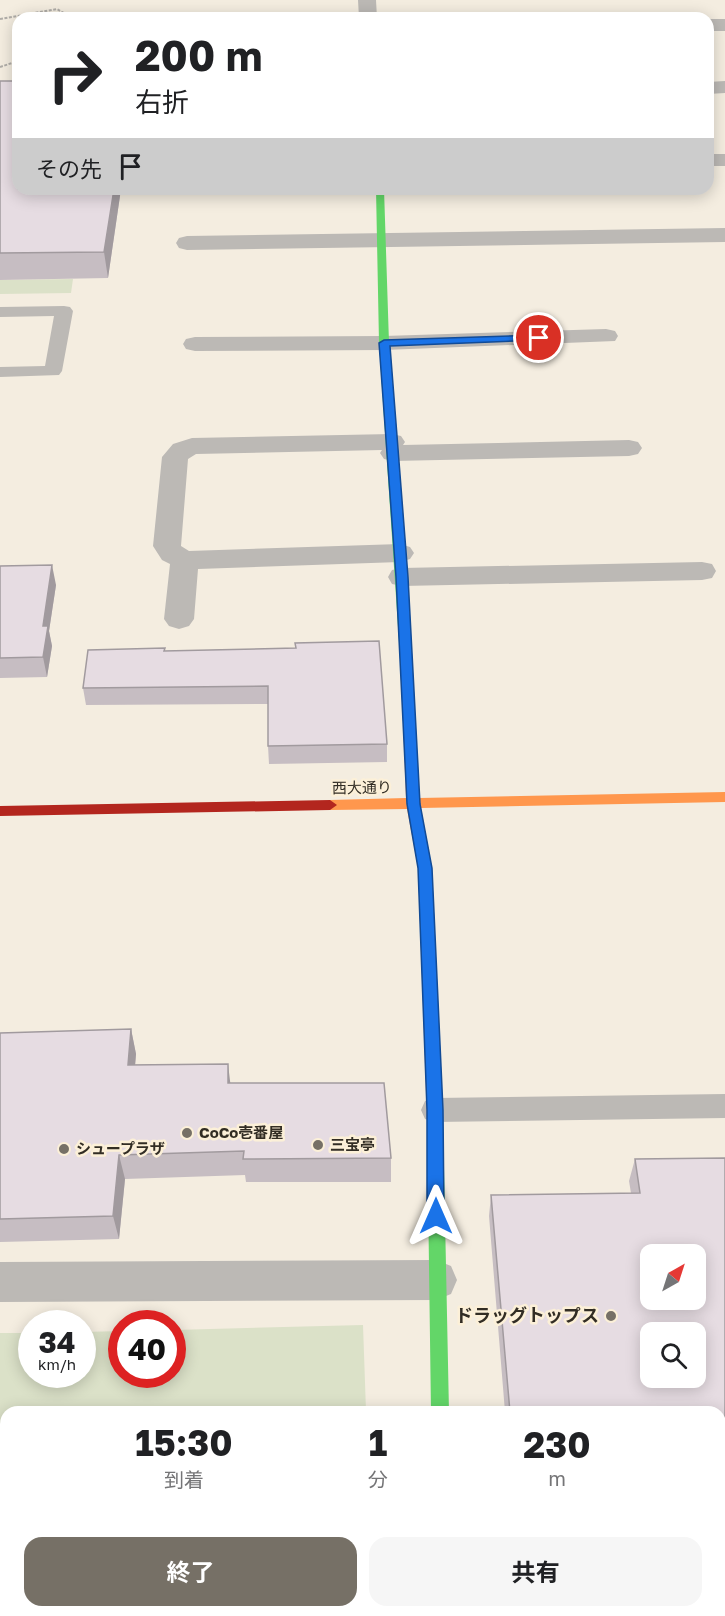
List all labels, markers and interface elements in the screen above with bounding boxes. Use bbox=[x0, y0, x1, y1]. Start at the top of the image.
text: 200 m bbox=[135, 30, 262, 80]
icon: right bbox=[36, 36, 114, 114]
text: 右折 bbox=[135, 86, 189, 118]
icon: arrive bbox=[114, 150, 147, 183]
text: その先 bbox=[36, 155, 102, 182]
pin bbox=[513, 312, 564, 363]
icon: arrive bbox=[522, 321, 555, 354]
street label: 西大通り bbox=[332, 777, 392, 797]
place label: CoCo壱番屋 bbox=[199, 1123, 283, 1141]
marker: CoCo壱番屋 bbox=[180, 1126, 194, 1140]
place label: 三宝亭 bbox=[330, 1135, 375, 1153]
marker: 三宝亭 bbox=[311, 1138, 325, 1152]
place label: シュープラザ bbox=[76, 1139, 165, 1157]
marker: シュープラザ bbox=[57, 1142, 71, 1156]
position arrow bbox=[404, 1184, 468, 1248]
north arrow bbox=[640, 1244, 706, 1310]
map controls bbox=[640, 1244, 706, 1388]
place label: ドラッグトップス bbox=[455, 1304, 599, 1326]
marker: ドラッグトップス bbox=[604, 1309, 618, 1323]
speed limit sign: 40 bbox=[108, 1310, 186, 1388]
button: search bbox=[640, 1322, 706, 1388]
text: 34 bbox=[38, 1324, 76, 1360]
text: km/h bbox=[38, 1355, 76, 1373]
text: 15:30 bbox=[135, 1421, 233, 1464]
text: 1 bbox=[369, 1421, 387, 1464]
text: 230 bbox=[523, 1423, 591, 1466]
text: m bbox=[548, 1466, 566, 1490]
text: 到着 bbox=[164, 1467, 204, 1491]
text: 分 bbox=[368, 1467, 388, 1491]
button: 終了 bbox=[24, 1537, 357, 1606]
button: 共有 bbox=[369, 1537, 702, 1606]

